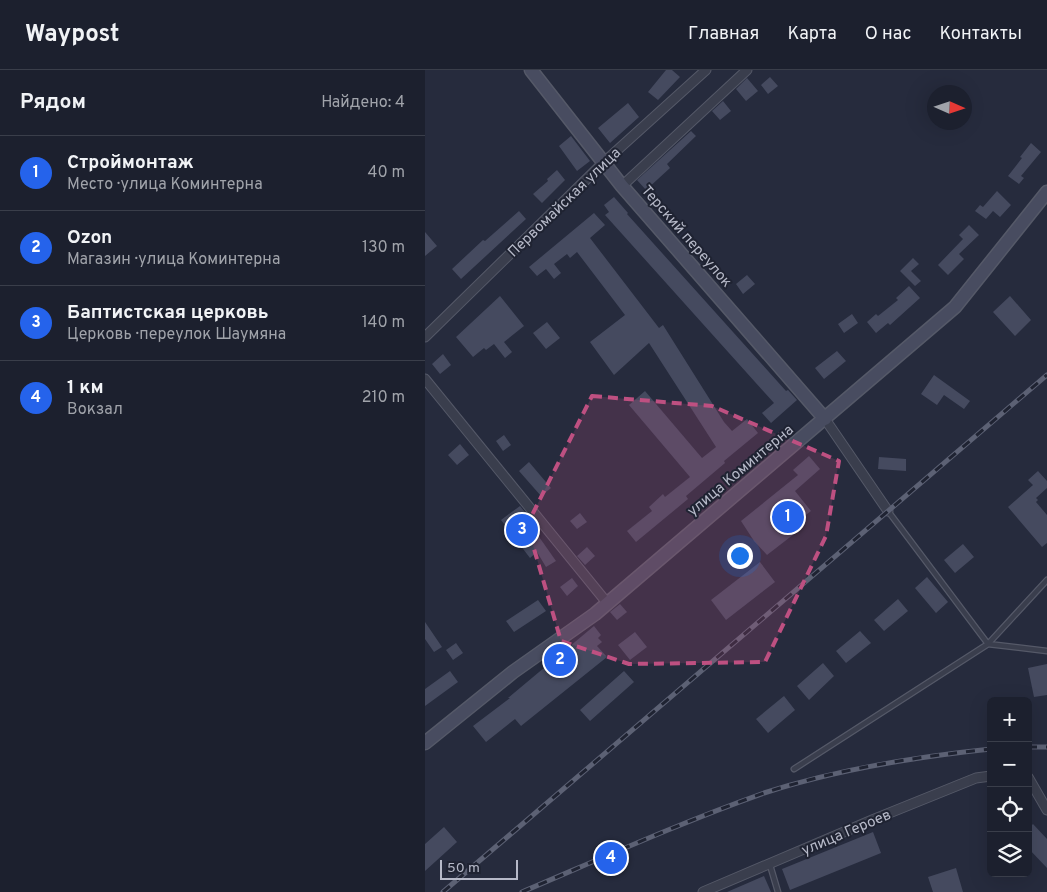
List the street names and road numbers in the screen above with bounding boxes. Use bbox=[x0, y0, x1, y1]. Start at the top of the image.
street label: Первомайская улица bbox=[504, 144, 626, 262]
street label: Терский переулок bbox=[636, 182, 735, 292]
street label: улица Коминтерна bbox=[684, 421, 798, 521]
street label: улица Героев bbox=[799, 806, 894, 861]

